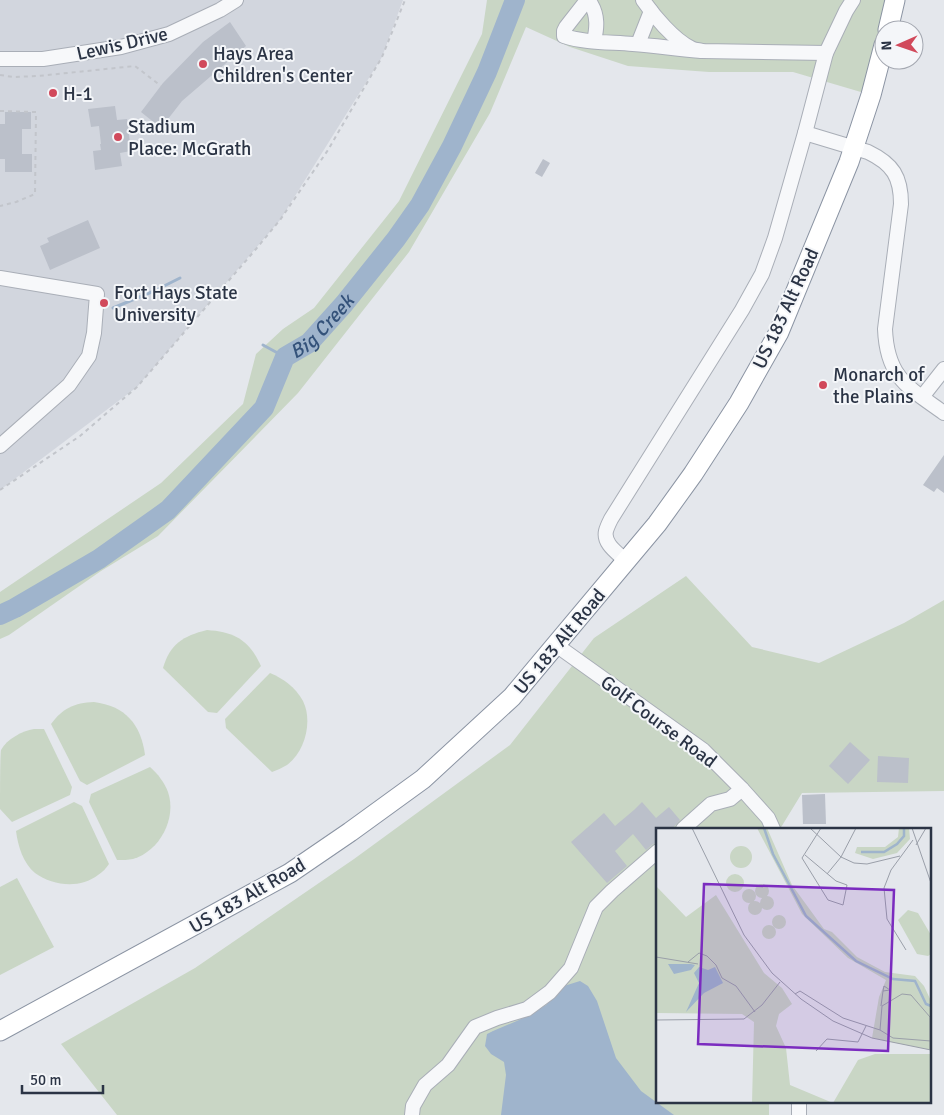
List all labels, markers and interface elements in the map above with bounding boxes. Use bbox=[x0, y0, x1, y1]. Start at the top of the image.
north arrow bbox=[874, 20, 924, 70]
street label: Lewis Drive bbox=[74, 22, 170, 66]
text: N bbox=[878, 40, 895, 51]
place label: Hays Area Children's Center bbox=[213, 42, 353, 88]
marker: Hays Area Children's Center bbox=[197, 58, 209, 70]
place label: H-1 bbox=[63, 82, 93, 106]
marker: H-1 bbox=[47, 87, 59, 99]
place label: Stadium Place: McGrath bbox=[128, 115, 251, 161]
marker: Stadium Place: McGrath bbox=[112, 131, 124, 143]
street label: US 183 Alt Road bbox=[747, 244, 824, 373]
place label: Fort Hays State University bbox=[114, 281, 238, 327]
water label: Big Creek bbox=[285, 288, 361, 364]
marker: Fort Hays State University bbox=[98, 297, 110, 309]
place label: Monarch of the Plains bbox=[833, 363, 926, 409]
marker: Monarch of the Plains bbox=[817, 379, 829, 391]
street label: US 183 Alt Road bbox=[509, 584, 611, 699]
street label: Golf Course Road bbox=[596, 670, 721, 773]
inset map bbox=[656, 828, 932, 1102]
street label: US 183 Alt Road bbox=[185, 853, 310, 939]
scale bar bbox=[22, 1062, 104, 1094]
text: 50 m bbox=[30, 1071, 61, 1089]

